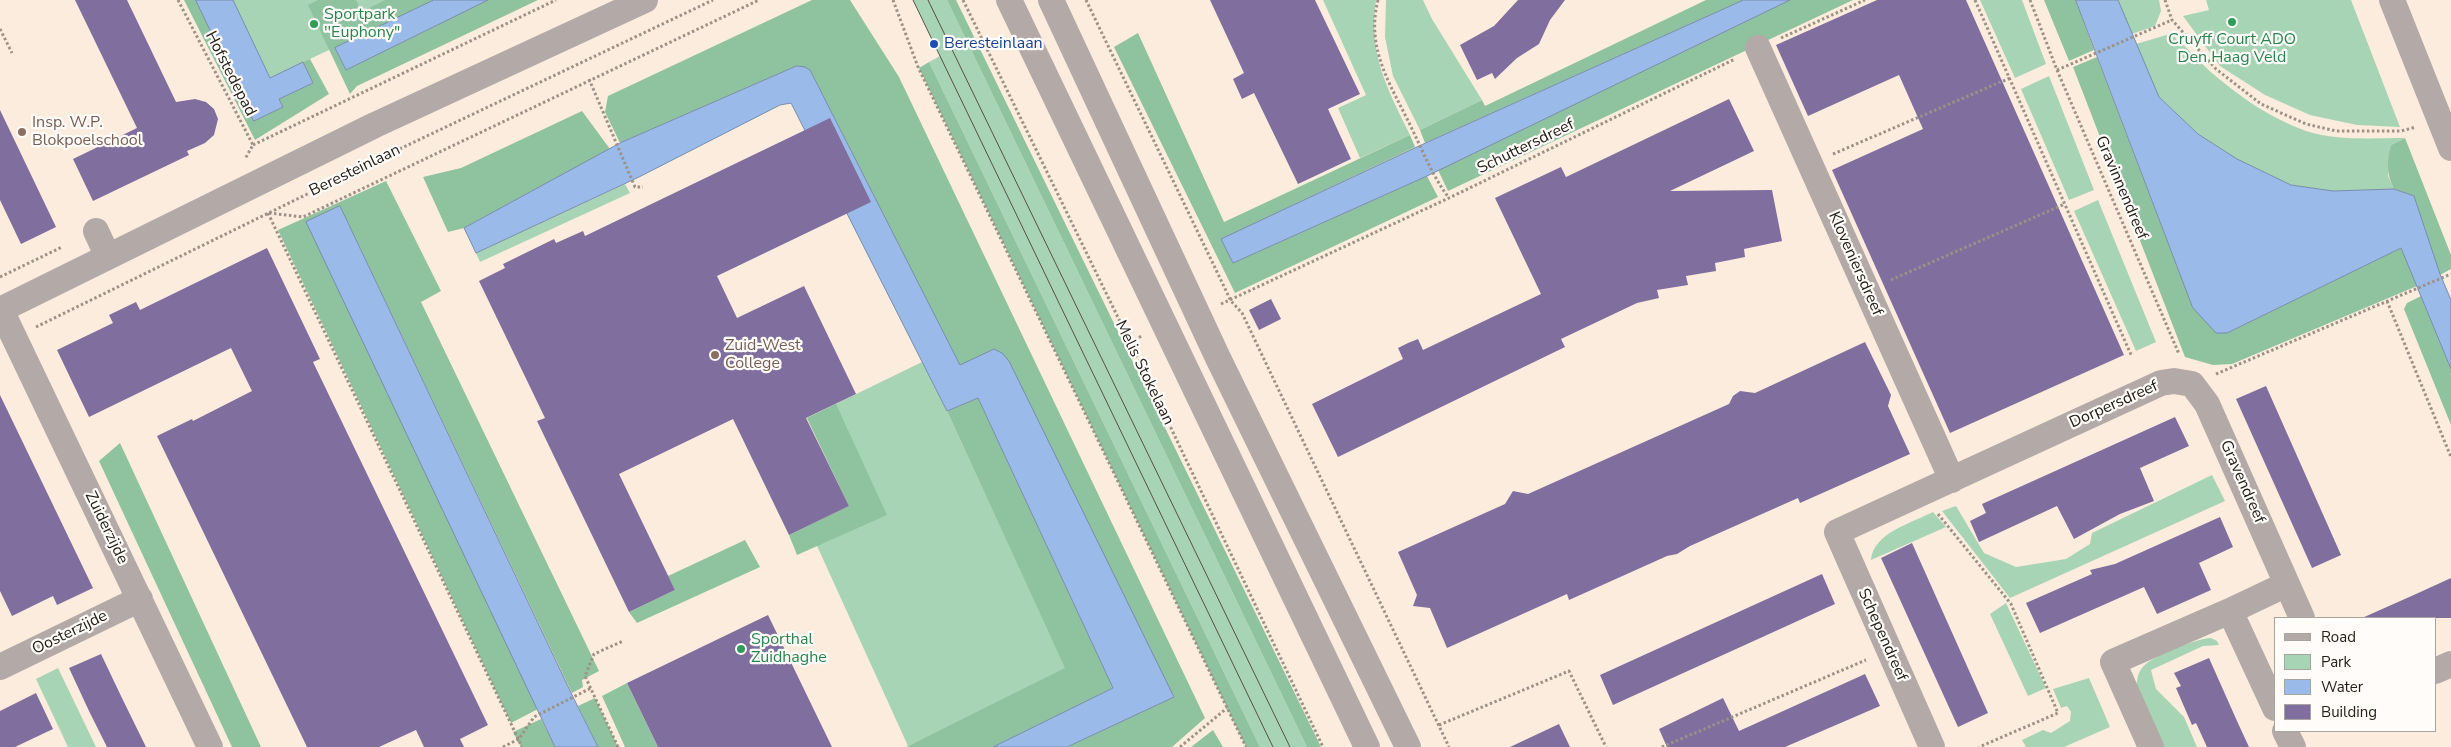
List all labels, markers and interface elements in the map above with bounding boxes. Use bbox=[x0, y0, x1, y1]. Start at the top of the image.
place label: Sportpark ''Euphony" bbox=[324, 5, 400, 43]
marker: Cruyff Court ADO Den Haag Veld bbox=[2226, 16, 2238, 28]
marker: Sportpark ''Euphony" bbox=[308, 18, 320, 30]
street label: Hofstedepad bbox=[200, 28, 260, 120]
place label: Cruyff Court ADO Den Haag Veld bbox=[2168, 30, 2296, 68]
place label: Beresteinlaan bbox=[944, 34, 1043, 54]
marker: Beresteinlaan bbox=[928, 38, 940, 50]
place label: Insp. W.P. Blokpoelschool bbox=[32, 113, 142, 151]
street label: Schuttersdreef bbox=[1474, 115, 1578, 179]
marker: Insp. W.P. Blokpoelschool bbox=[16, 126, 28, 138]
street label: Gravinnendreef bbox=[2091, 133, 2151, 243]
street label: Beresteinlaan bbox=[306, 141, 404, 201]
street label: Kloveniersdreef bbox=[1823, 209, 1887, 319]
street label: Melis Stokelaan bbox=[1110, 318, 1178, 428]
place label: Zuid-West College bbox=[725, 336, 801, 374]
marker: Zuid-West College bbox=[709, 349, 721, 361]
street label: Dorpersdreef bbox=[2067, 377, 2161, 433]
street label: Gravendreef bbox=[2215, 438, 2269, 526]
street label: Zuiderzijde bbox=[80, 489, 132, 567]
street label: Schependreef bbox=[1853, 586, 1911, 684]
street label: Oosterzijde bbox=[29, 607, 111, 659]
legend bbox=[2274, 617, 2436, 732]
text: Road bbox=[2321, 627, 2356, 647]
place label: Sporthal Zuidhaghe bbox=[751, 630, 827, 668]
marker: Sporthal Zuidhaghe bbox=[735, 643, 747, 655]
text: Park bbox=[2321, 652, 2351, 672]
text: Water bbox=[2321, 677, 2363, 697]
text: Building bbox=[2321, 702, 2377, 722]

